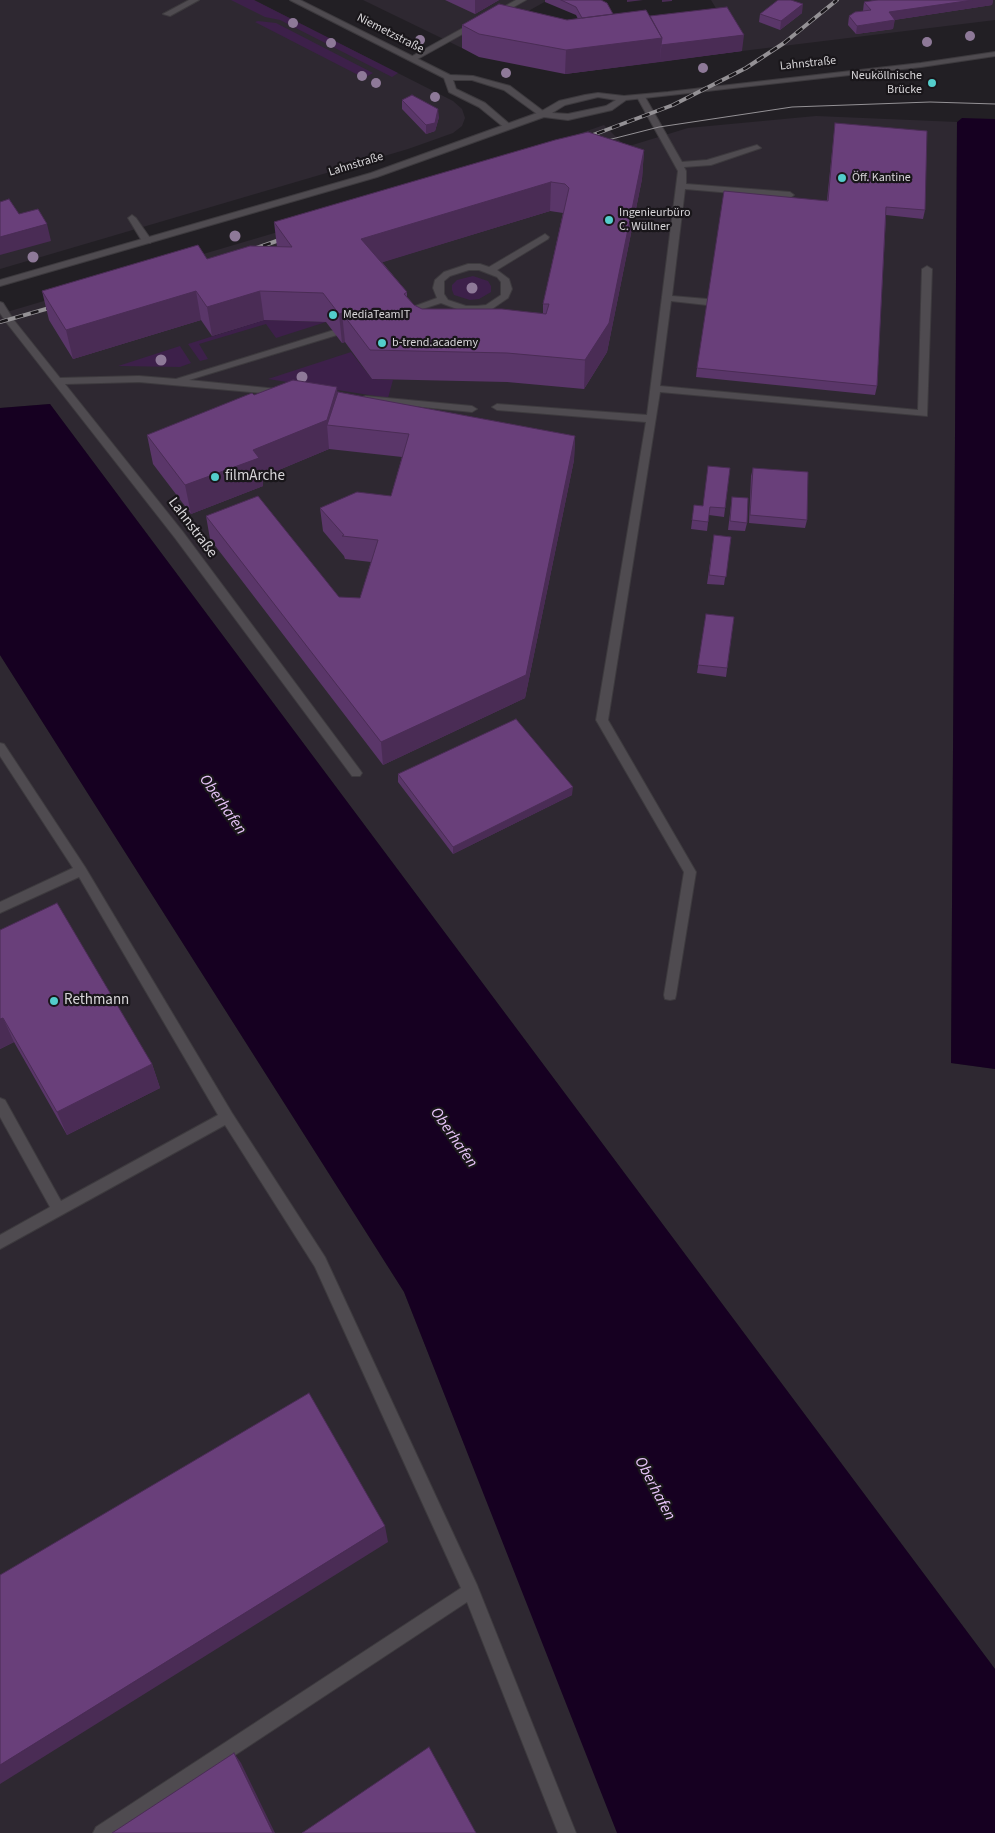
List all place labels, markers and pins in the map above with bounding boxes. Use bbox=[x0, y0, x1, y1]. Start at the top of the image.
place label: Neuköllnische Brücke bbox=[851, 69, 922, 97]
marker: Neuköllnische Brücke bbox=[926, 77, 938, 89]
place label: Öff. Kantine bbox=[852, 171, 911, 185]
marker: Öff. Kantine bbox=[836, 172, 848, 184]
place label: Ingenieurbüro C. Wüllner bbox=[619, 206, 690, 234]
marker: Ingenieurbüro C. Wüllner bbox=[603, 214, 615, 226]
place label: MediaTeamIT bbox=[343, 308, 410, 322]
marker: MediaTeamIT bbox=[327, 309, 339, 321]
place label: b-trend.academy bbox=[392, 336, 478, 350]
marker: b-trend.academy bbox=[376, 337, 388, 349]
place label: filmArche bbox=[225, 468, 285, 486]
marker: filmArche bbox=[209, 471, 221, 483]
place label: Rethmann bbox=[64, 992, 129, 1010]
marker: Rethmann bbox=[48, 995, 60, 1007]

